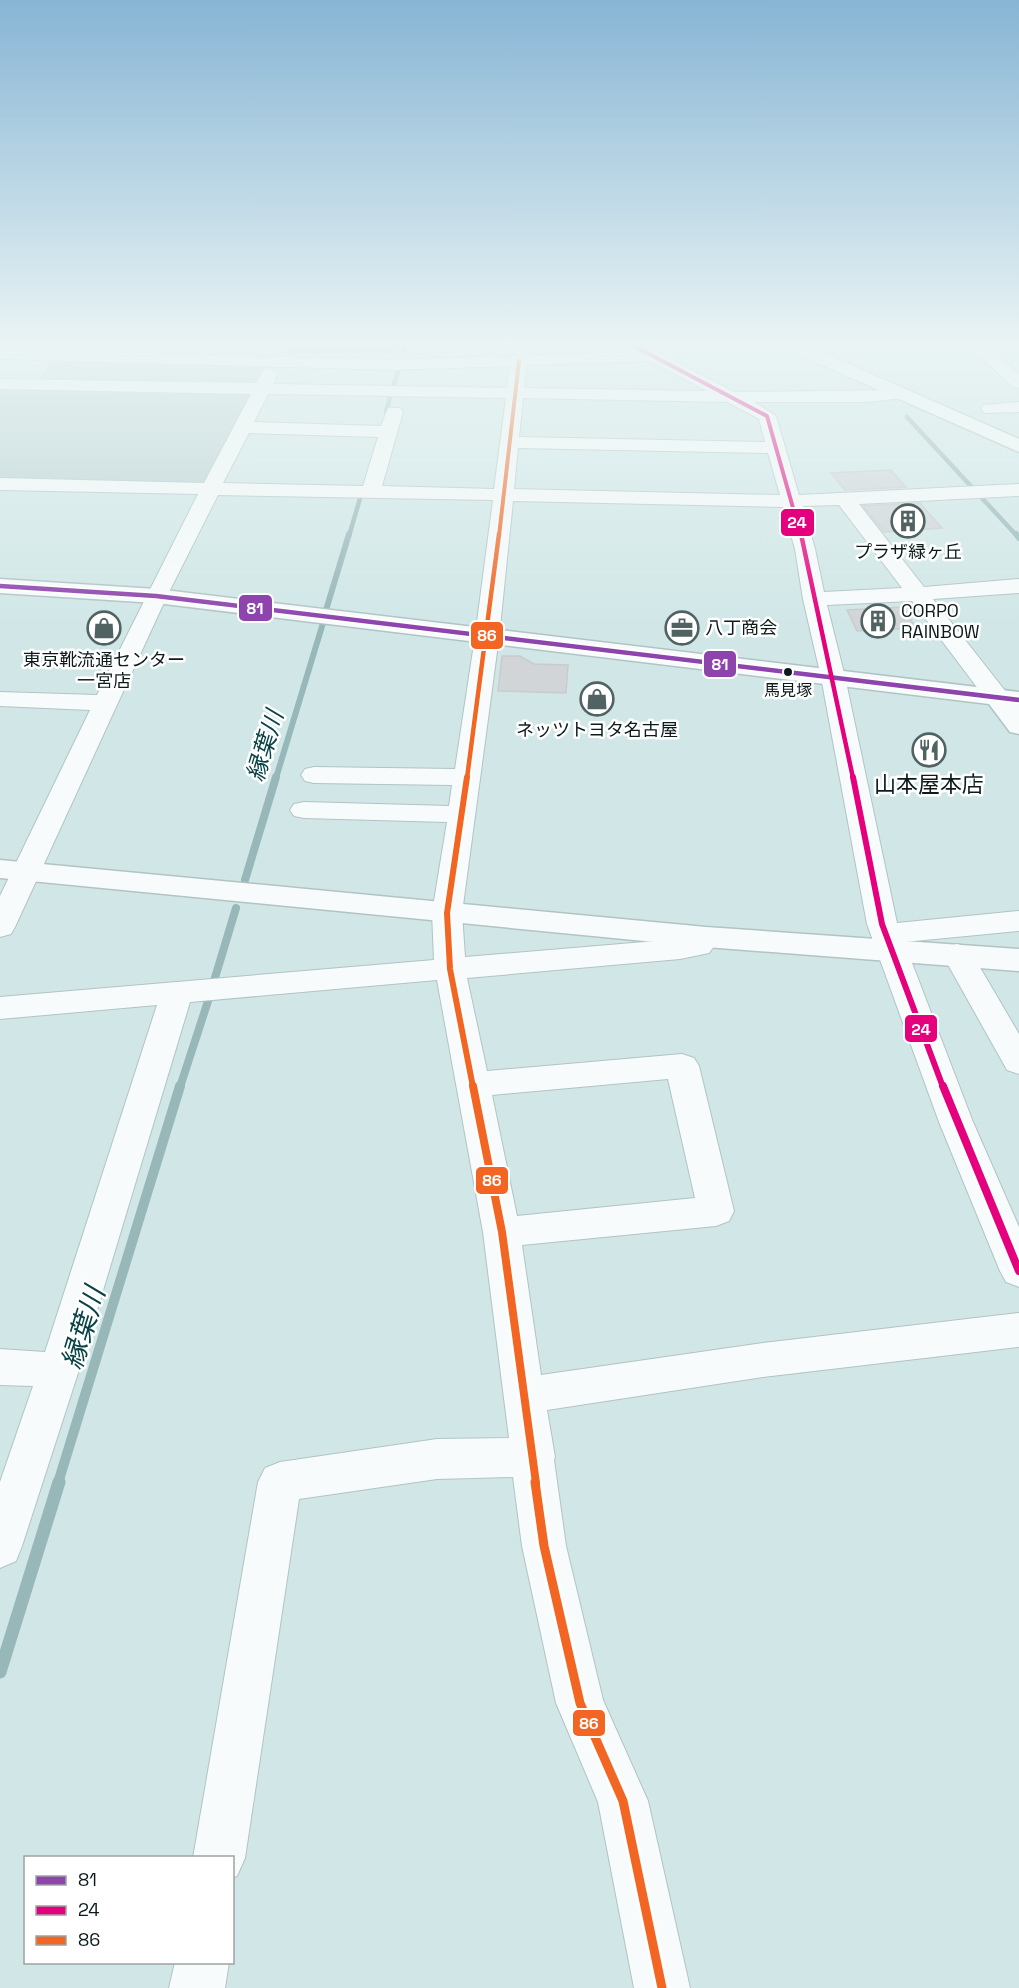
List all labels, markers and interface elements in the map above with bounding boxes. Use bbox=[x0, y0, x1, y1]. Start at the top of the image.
building icon: プラザ緑ヶ丘 bbox=[890, 503, 926, 539]
line badge: 24 bbox=[780, 508, 815, 537]
text: 24 bbox=[787, 512, 807, 533]
place label: プラザ緑ヶ丘 bbox=[854, 540, 962, 563]
line badge: 81 bbox=[238, 594, 273, 622]
text: 81 bbox=[247, 598, 263, 619]
place label: CORPO RAINBOW bbox=[901, 599, 980, 643]
building icon: CORPO RAINBOW bbox=[860, 603, 896, 639]
shop icon: 東京靴流通センター 一宮店 bbox=[86, 610, 122, 646]
office icon: 八丁商会 bbox=[664, 610, 700, 646]
place label: 八丁商会 bbox=[705, 616, 777, 639]
line badge: 86 bbox=[470, 621, 504, 650]
text: 86 bbox=[477, 625, 497, 646]
place label: 東京靴流通センター 一宮店 bbox=[23, 648, 185, 692]
line badge: 81 bbox=[703, 650, 737, 678]
text: 81 bbox=[712, 654, 728, 675]
marker: 馬見塚 bbox=[782, 666, 794, 678]
place label: 馬見塚 bbox=[764, 680, 812, 701]
shop icon: ネッツトヨタ名古屋 bbox=[579, 681, 615, 717]
water label: 縁葉川 bbox=[239, 704, 291, 785]
place label: ネッツトヨタ名古屋 bbox=[516, 718, 678, 741]
restaurant icon: 山本屋本店 bbox=[911, 732, 947, 768]
place label: 山本屋本店 bbox=[874, 770, 984, 798]
line badge: 24 bbox=[904, 1014, 938, 1043]
text: 24 bbox=[911, 1019, 931, 1040]
line badge: 86 bbox=[475, 1166, 509, 1195]
text: 86 bbox=[482, 1170, 502, 1191]
water label: 縁葉川 bbox=[54, 1280, 113, 1373]
line badge: 86 bbox=[572, 1709, 606, 1737]
text: 86 bbox=[579, 1713, 599, 1734]
legend bbox=[24, 1856, 234, 1964]
text: 81 bbox=[78, 1868, 97, 1891]
text: 24 bbox=[78, 1898, 100, 1921]
text: 86 bbox=[78, 1928, 100, 1951]

